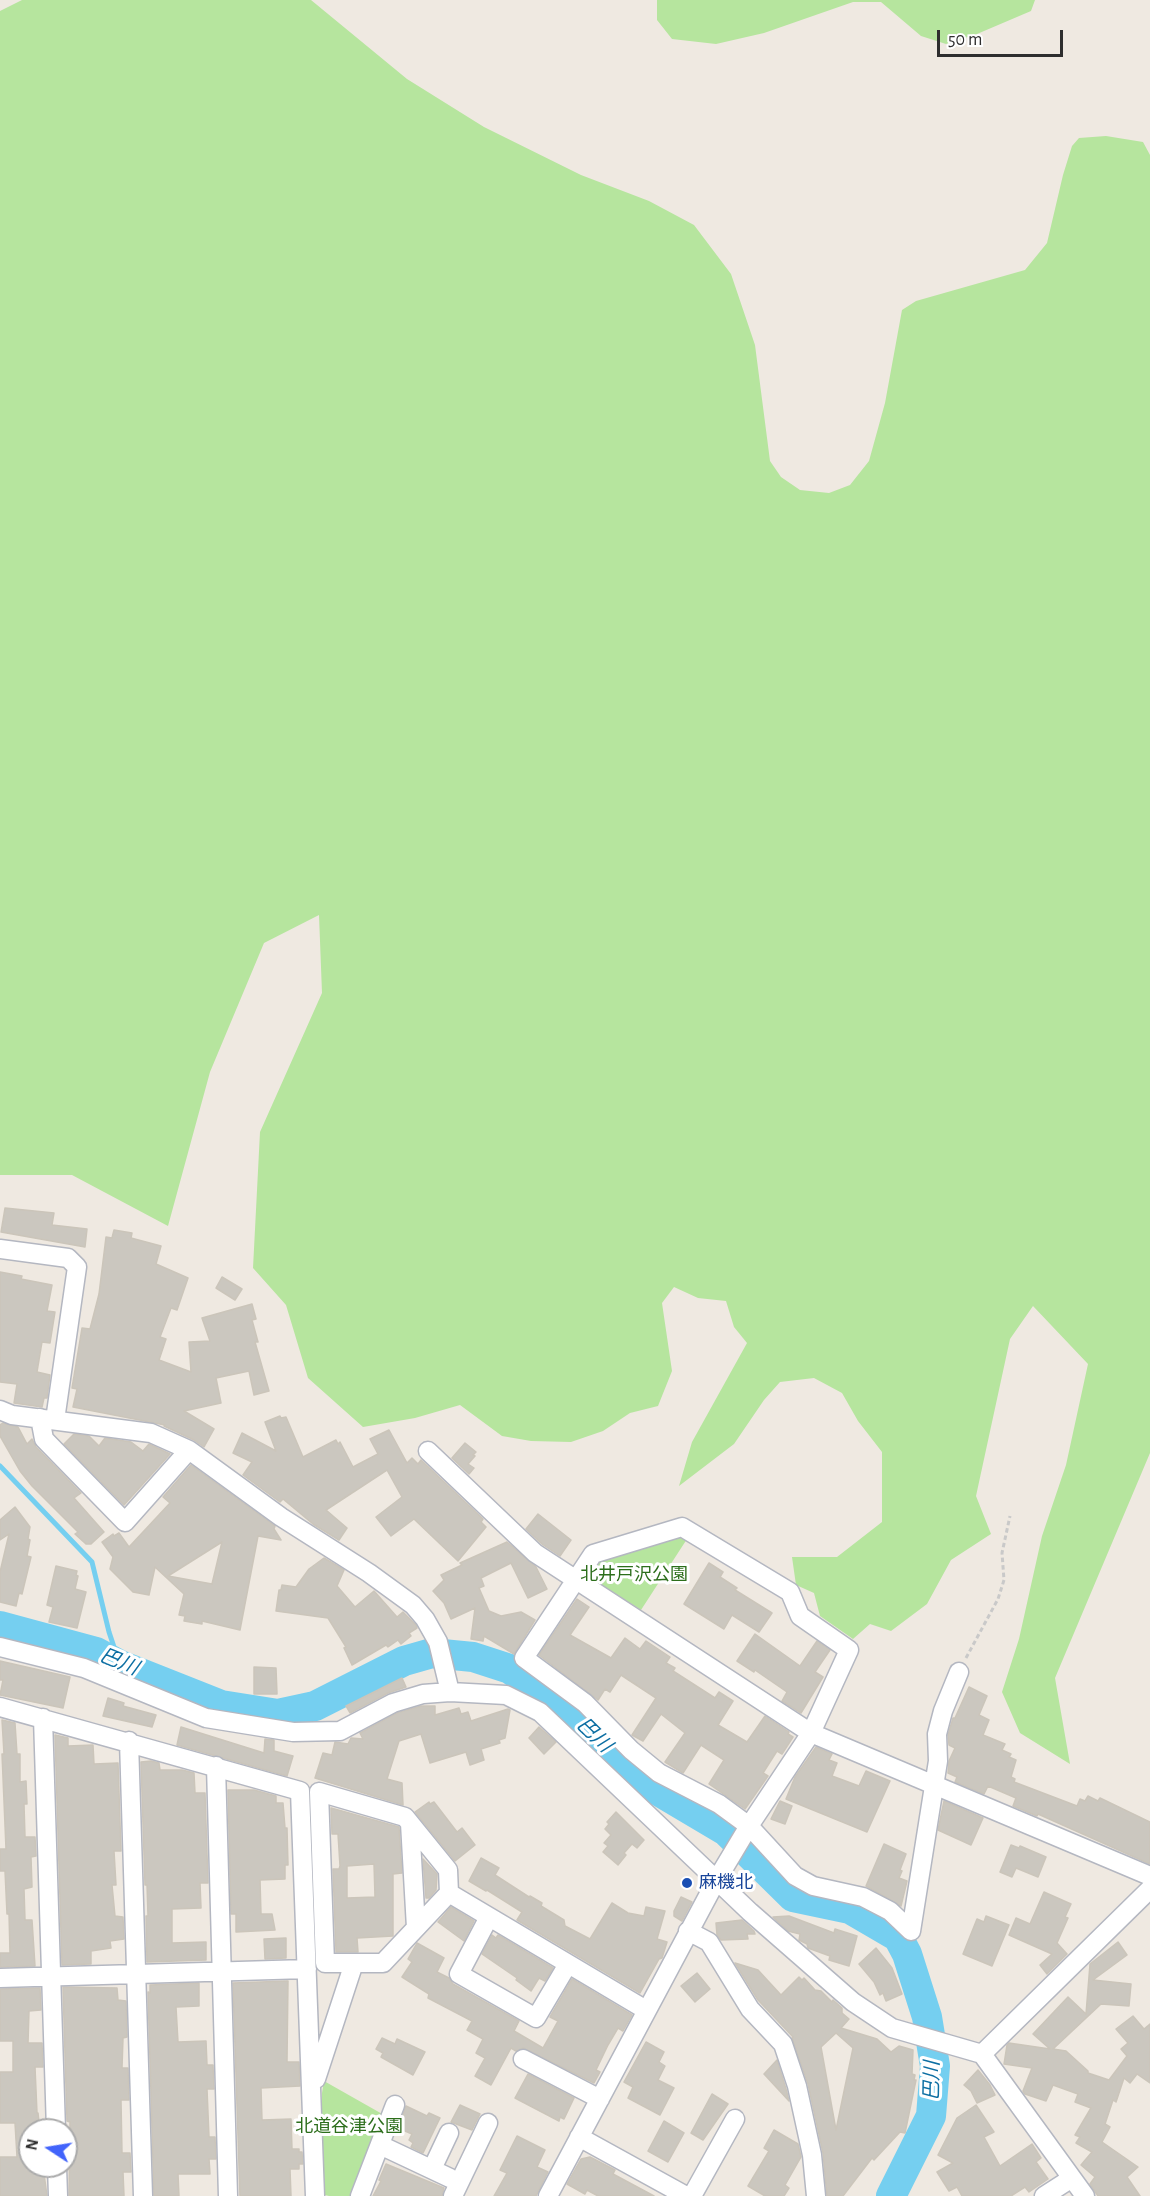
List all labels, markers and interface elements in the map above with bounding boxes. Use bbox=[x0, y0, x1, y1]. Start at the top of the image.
scale bar bbox=[940, 18, 1066, 56]
text: 50 m bbox=[948, 31, 982, 49]
park label: 北井戸沢公園 bbox=[580, 1564, 688, 1586]
water label: 巴川 bbox=[96, 1643, 142, 1681]
water label: 巴川 bbox=[571, 1712, 617, 1758]
place label: 麻機北 bbox=[699, 1872, 753, 1894]
marker: 麻機北 bbox=[680, 1876, 694, 1890]
water label: 巴川 bbox=[920, 2061, 944, 2101]
park label: 北道谷津公園 bbox=[295, 2116, 403, 2138]
north arrow bbox=[18, 2118, 78, 2178]
text: N bbox=[23, 2138, 41, 2152]

